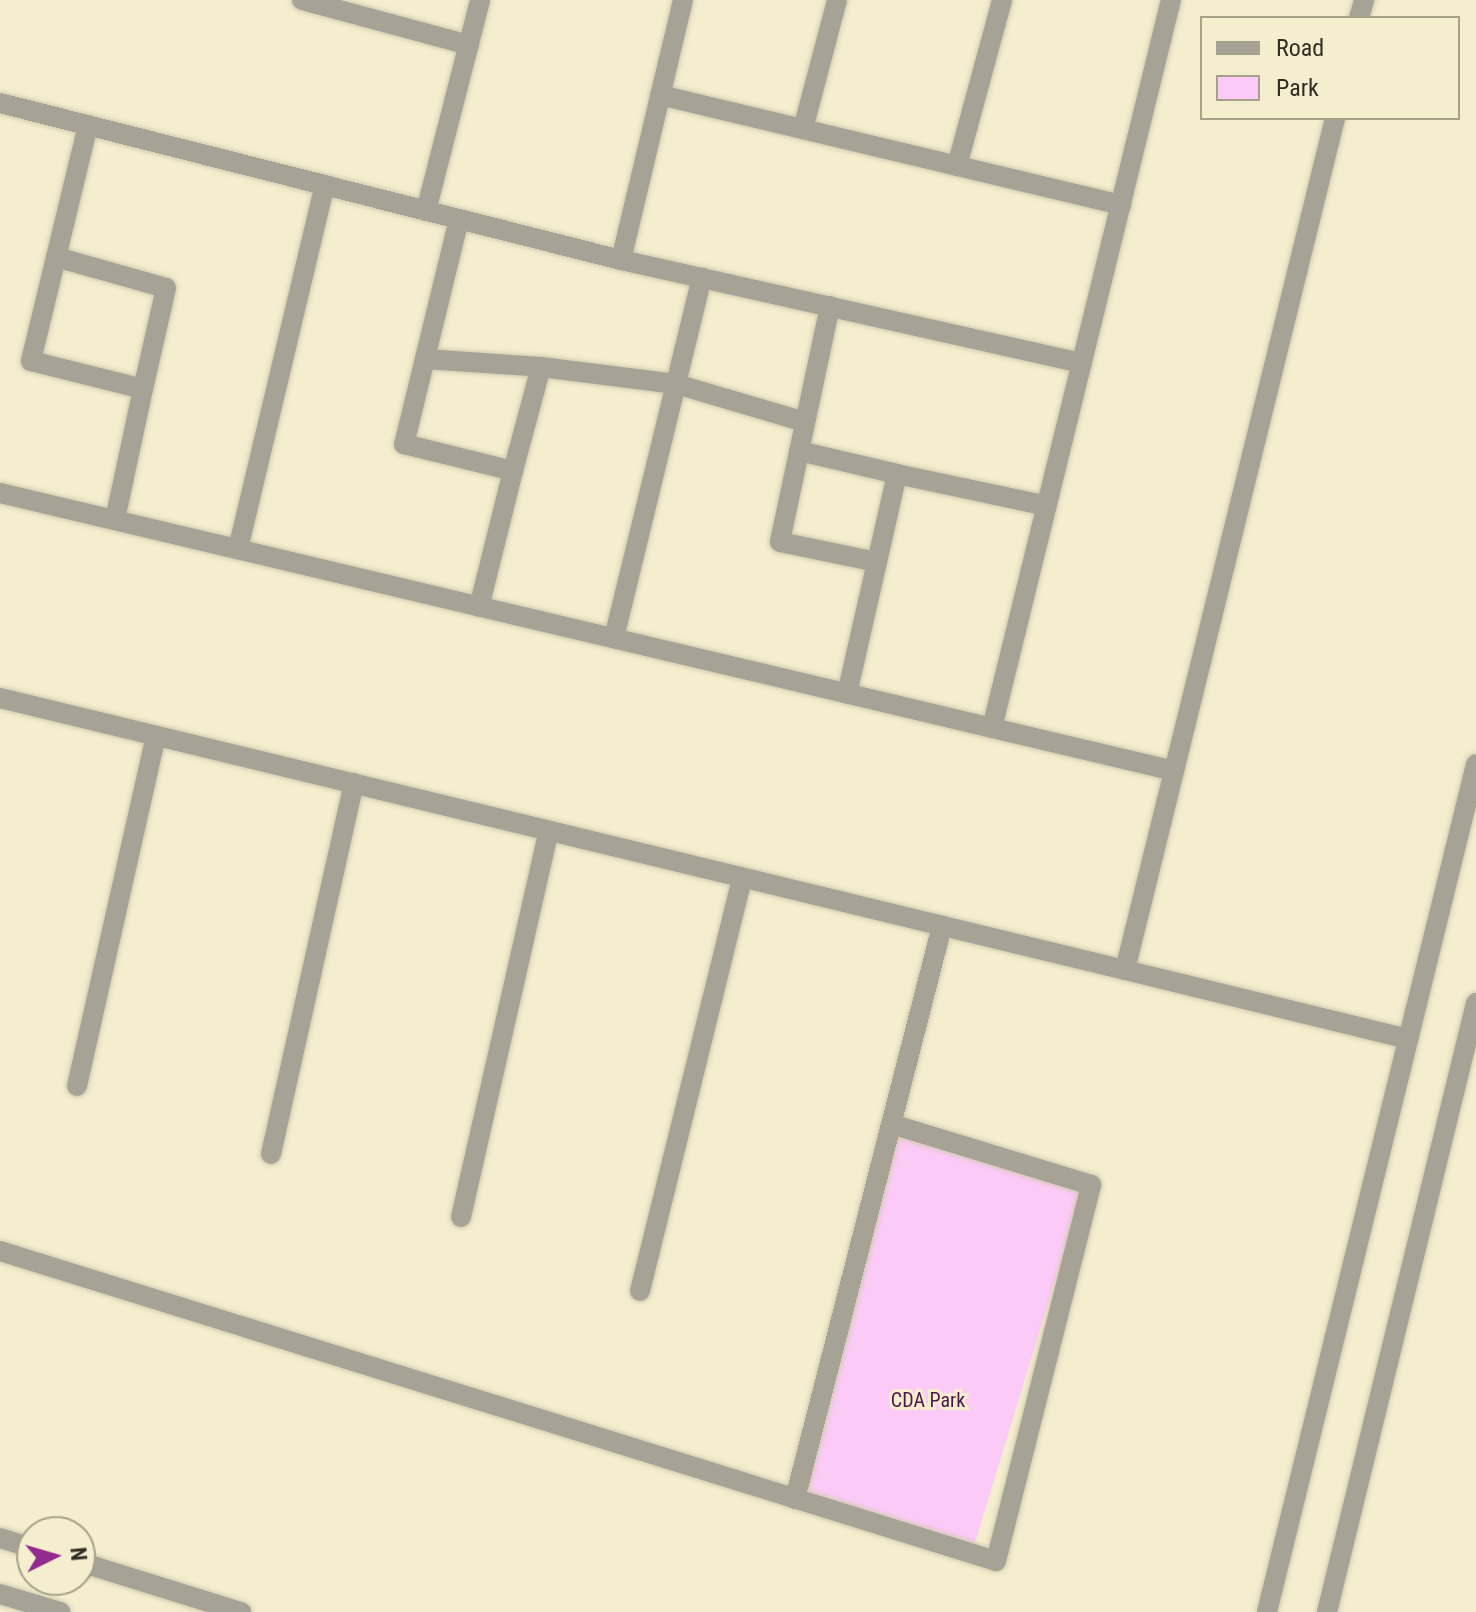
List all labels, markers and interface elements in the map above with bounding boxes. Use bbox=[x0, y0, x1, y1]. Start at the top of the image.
legend bbox=[1200, 16, 1460, 120]
text: Road bbox=[1276, 34, 1324, 62]
text: Park bbox=[1276, 74, 1319, 102]
park label: CDA Park bbox=[891, 1388, 965, 1412]
north arrow bbox=[16, 1516, 96, 1596]
text: N bbox=[65, 1546, 91, 1562]

